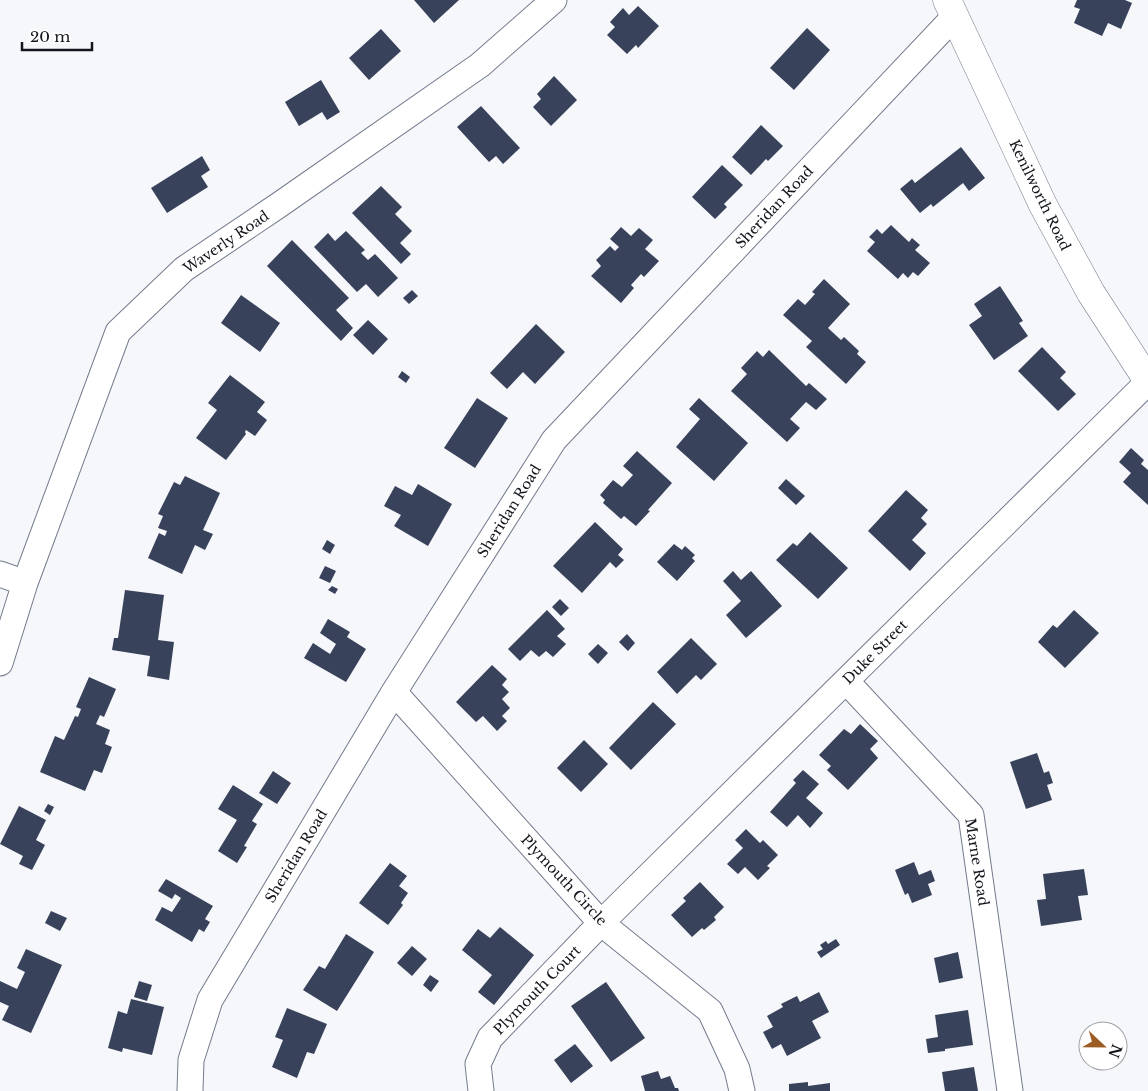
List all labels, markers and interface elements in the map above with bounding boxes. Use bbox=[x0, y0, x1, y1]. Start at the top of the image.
scale bar bbox=[22, 20, 92, 52]
text: 20 m bbox=[30, 27, 70, 46]
street label: Kenilworth Road bbox=[1005, 137, 1075, 254]
street label: Sheridan Road bbox=[731, 162, 817, 252]
street label: Waverly Road bbox=[179, 206, 273, 278]
street label: Sheridan Road bbox=[473, 461, 545, 561]
street label: Duke Street bbox=[839, 615, 912, 688]
street label: Sheridan Road bbox=[261, 805, 331, 906]
street label: Marne Road bbox=[961, 817, 993, 908]
street label: Plymouth Circle bbox=[517, 831, 611, 929]
street label: Plymouth Court bbox=[490, 941, 585, 1038]
north arrow bbox=[1078, 1021, 1128, 1071]
text: N bbox=[1104, 1041, 1126, 1060]

